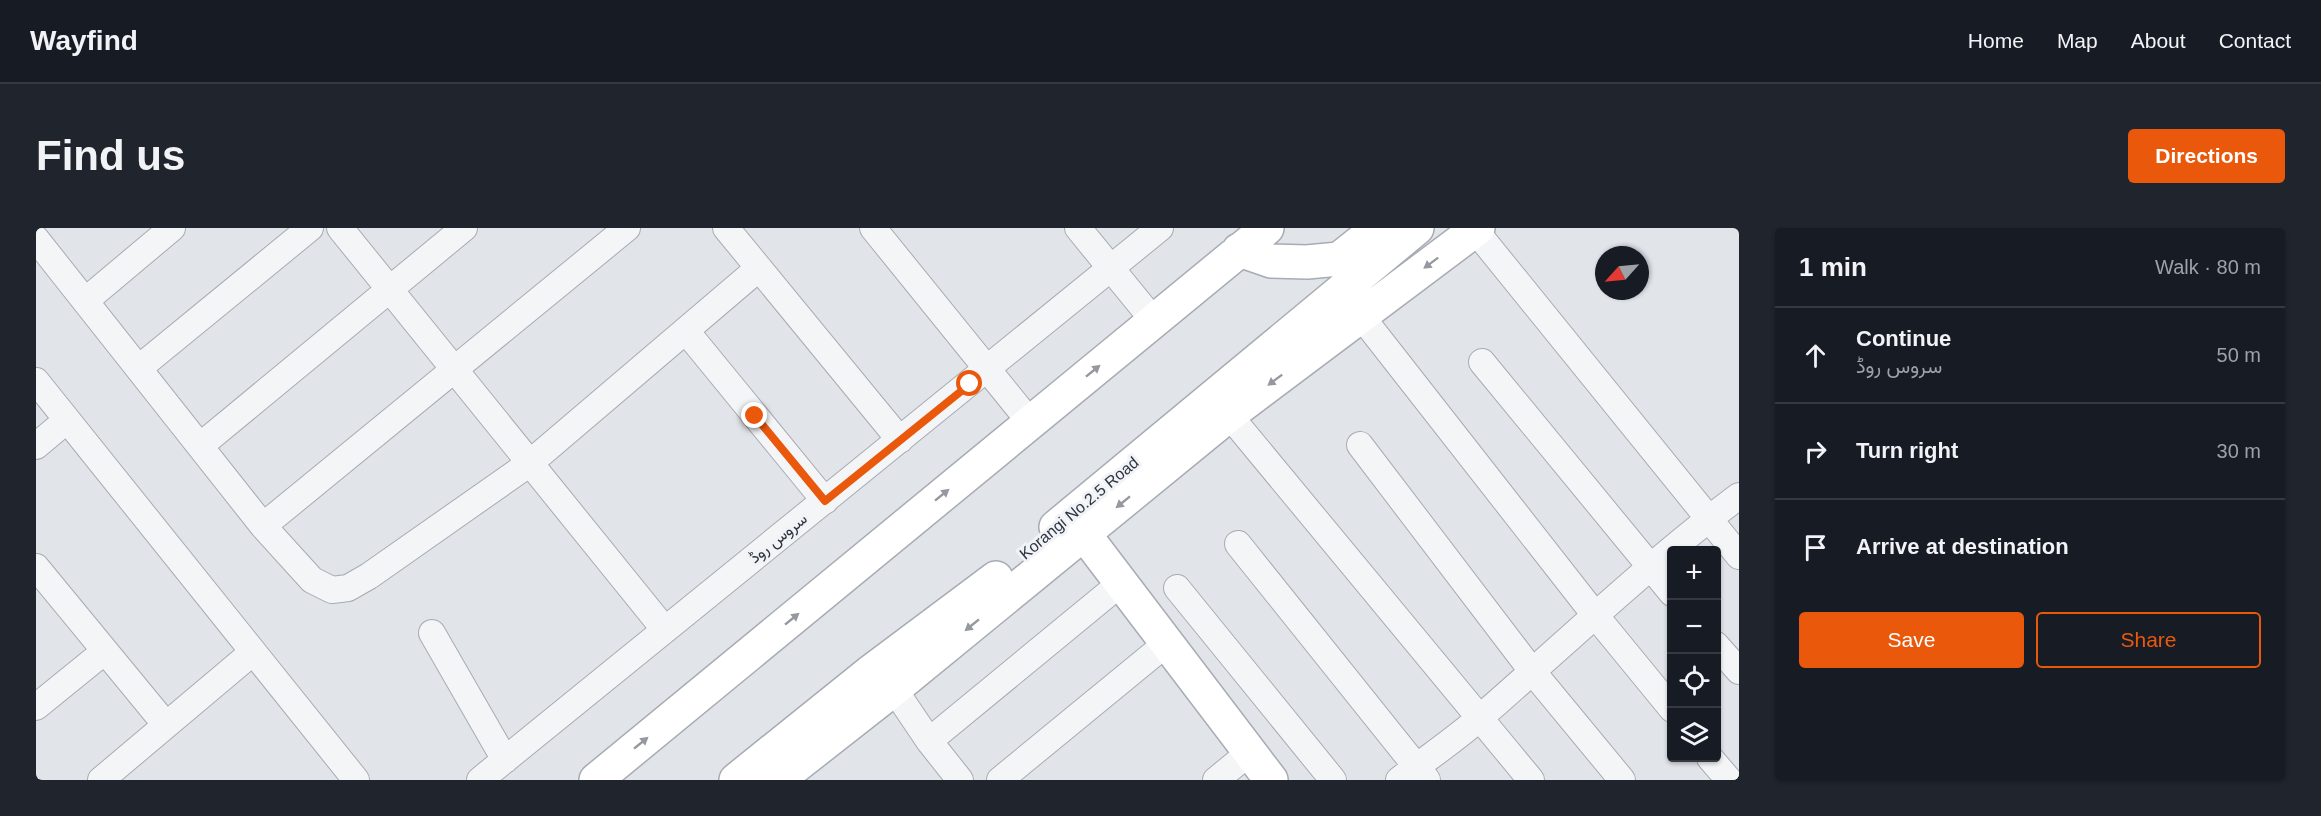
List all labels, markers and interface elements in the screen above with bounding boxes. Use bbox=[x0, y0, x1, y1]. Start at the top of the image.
text: Wayfind bbox=[30, 25, 138, 56]
text: Home bbox=[1968, 29, 2024, 52]
text: Map bbox=[2057, 29, 2098, 52]
text: About bbox=[2131, 29, 2186, 52]
text: Contact bbox=[2219, 29, 2291, 52]
button: Directions bbox=[2128, 129, 2285, 183]
text: Find us bbox=[36, 132, 185, 179]
north arrow bbox=[1595, 246, 1649, 300]
text: 1 min bbox=[1799, 252, 1867, 282]
text: Walk · 80 m bbox=[2155, 256, 2261, 278]
one-way arrow bbox=[1423, 257, 1439, 269]
text: Continue bbox=[1856, 326, 1951, 351]
icon: ahead bbox=[1799, 339, 1832, 372]
text: 50 m bbox=[2217, 344, 2261, 366]
text: سروس روڈ bbox=[1856, 355, 1942, 377]
one-way arrow bbox=[1085, 365, 1100, 378]
route start bbox=[956, 370, 982, 396]
one-way arrow bbox=[1268, 374, 1283, 386]
route end bbox=[741, 402, 767, 428]
icon: right bbox=[1799, 435, 1832, 468]
text: Turn right bbox=[1856, 438, 1958, 463]
text: 30 m bbox=[2217, 440, 2261, 462]
street label: Korangi No.2.5 Road bbox=[1016, 453, 1142, 563]
one-way arrow bbox=[934, 488, 950, 501]
one-way arrow bbox=[1116, 495, 1131, 508]
street label: سروس روڈ bbox=[746, 510, 811, 568]
icon: arrive bbox=[1799, 531, 1832, 564]
text: Arrive at destination bbox=[1856, 534, 2069, 559]
map controls bbox=[1667, 546, 1721, 762]
button: + bbox=[1667, 546, 1721, 600]
button: − bbox=[1667, 600, 1721, 654]
one-way arrow bbox=[784, 612, 800, 625]
button: Save bbox=[1799, 612, 2024, 668]
button: Share bbox=[2036, 612, 2261, 668]
one-way arrow bbox=[964, 619, 980, 632]
button: locate bbox=[1667, 654, 1721, 708]
button: layers bbox=[1667, 708, 1721, 762]
one-way arrow bbox=[633, 736, 649, 749]

